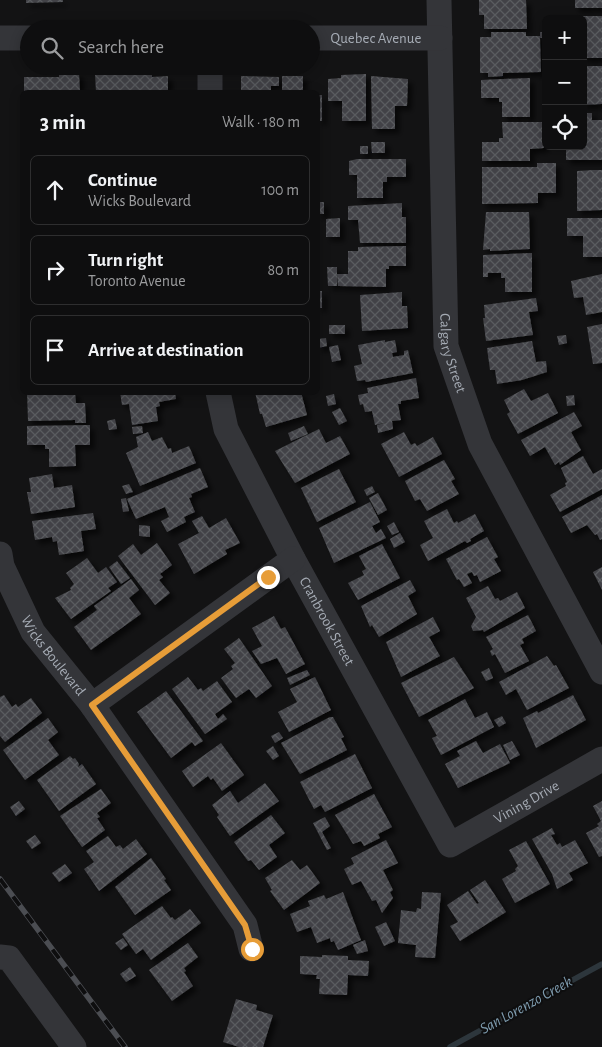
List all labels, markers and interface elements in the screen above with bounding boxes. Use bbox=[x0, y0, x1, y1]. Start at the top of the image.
map controls bbox=[542, 15, 587, 150]
button: + bbox=[542, 15, 587, 60]
search box bbox=[20, 20, 320, 75]
street label: Quebec Avenue bbox=[331, 31, 421, 46]
icon: search bbox=[38, 34, 66, 62]
text: Search here bbox=[78, 38, 164, 57]
button: − bbox=[542, 60, 587, 105]
button: locate bbox=[542, 105, 587, 150]
text: 3 min bbox=[40, 112, 86, 133]
text: Walk · 180 m bbox=[222, 114, 300, 130]
text: Continue bbox=[88, 171, 157, 190]
icon: ahead bbox=[41, 176, 69, 204]
text: 100 m bbox=[261, 182, 299, 198]
text: Wicks Boulevard bbox=[88, 193, 191, 209]
text: Turn right bbox=[88, 251, 163, 270]
icon: right bbox=[41, 256, 69, 284]
text: 80 m bbox=[268, 262, 299, 278]
text: Toronto Avenue bbox=[88, 273, 186, 289]
street label: Calgary Street bbox=[438, 313, 469, 395]
icon: arrive bbox=[41, 336, 69, 364]
text: Arrive at destination bbox=[88, 341, 244, 360]
route end bbox=[257, 566, 280, 589]
street label: Cranbrook Street bbox=[297, 574, 358, 668]
street label: Wicks Boulevard bbox=[19, 613, 89, 699]
street label: Vining Drive bbox=[491, 777, 561, 826]
route start bbox=[241, 938, 264, 961]
water label: San Lorenzo Creek bbox=[477, 973, 575, 1037]

